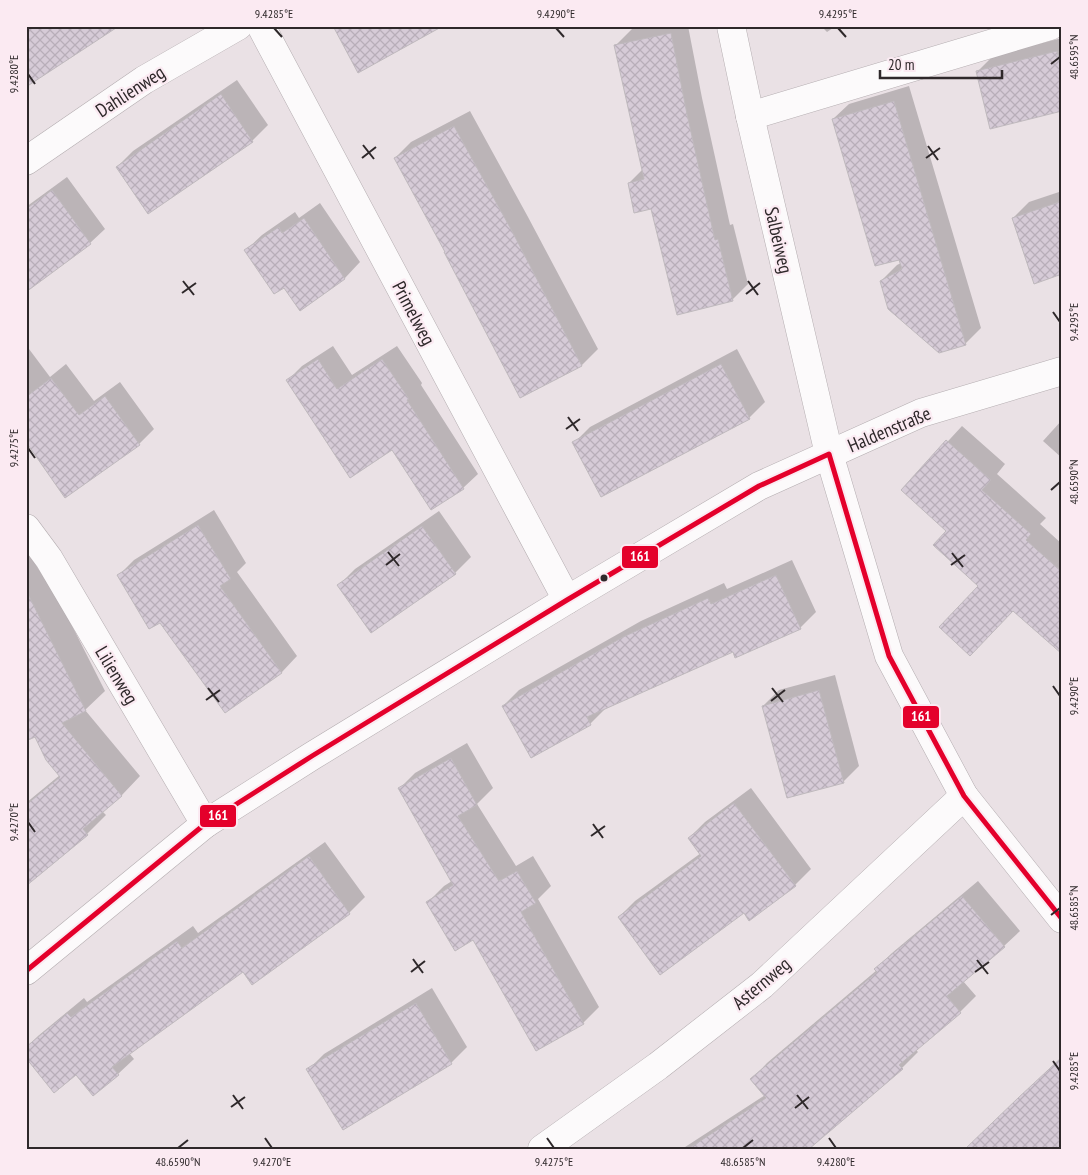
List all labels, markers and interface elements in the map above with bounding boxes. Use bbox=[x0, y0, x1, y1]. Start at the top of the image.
text: 9.4285°E bbox=[255, 6, 293, 21]
text: 9.4290°E bbox=[537, 6, 575, 21]
text: 9.4295°E bbox=[819, 6, 857, 21]
text: 48.6595°N bbox=[1066, 34, 1081, 80]
scale bar bbox=[880, 48, 1003, 80]
text: 9.4280°E bbox=[6, 55, 21, 93]
text: 20 m bbox=[888, 55, 914, 74]
street label: Dahlienweg bbox=[91, 60, 169, 122]
street label: Salbeiweg bbox=[760, 204, 798, 276]
street label: Primelweg bbox=[387, 277, 441, 349]
text: 9.4295°E bbox=[1066, 303, 1081, 341]
street label: Haldenstraße bbox=[844, 401, 934, 457]
text: 9.4275°E bbox=[6, 429, 21, 467]
text: 48.6590°N bbox=[1066, 459, 1081, 505]
line badge: 161 bbox=[621, 545, 659, 569]
text: 161 bbox=[630, 547, 650, 565]
unlabelled marker bbox=[599, 573, 609, 583]
street label: Lilienweg bbox=[90, 642, 144, 708]
text: 9.4290°E bbox=[1066, 677, 1081, 715]
line badge: 161 bbox=[902, 705, 940, 729]
text: 161 bbox=[911, 707, 931, 725]
text: 9.4270°E bbox=[6, 803, 21, 841]
line badge: 161 bbox=[199, 804, 237, 828]
text: 161 bbox=[208, 806, 228, 824]
text: 48.6585°N bbox=[1066, 885, 1081, 931]
street label: Asternweg bbox=[727, 952, 795, 1014]
text: 9.4285°E bbox=[1066, 1052, 1081, 1090]
text: 48.6590°N bbox=[155, 1154, 201, 1169]
text: 9.4270°E bbox=[253, 1154, 291, 1169]
text: 9.4275°E bbox=[535, 1154, 573, 1169]
text: 48.6585°N bbox=[720, 1154, 766, 1169]
text: 9.4280°E bbox=[817, 1154, 855, 1169]

